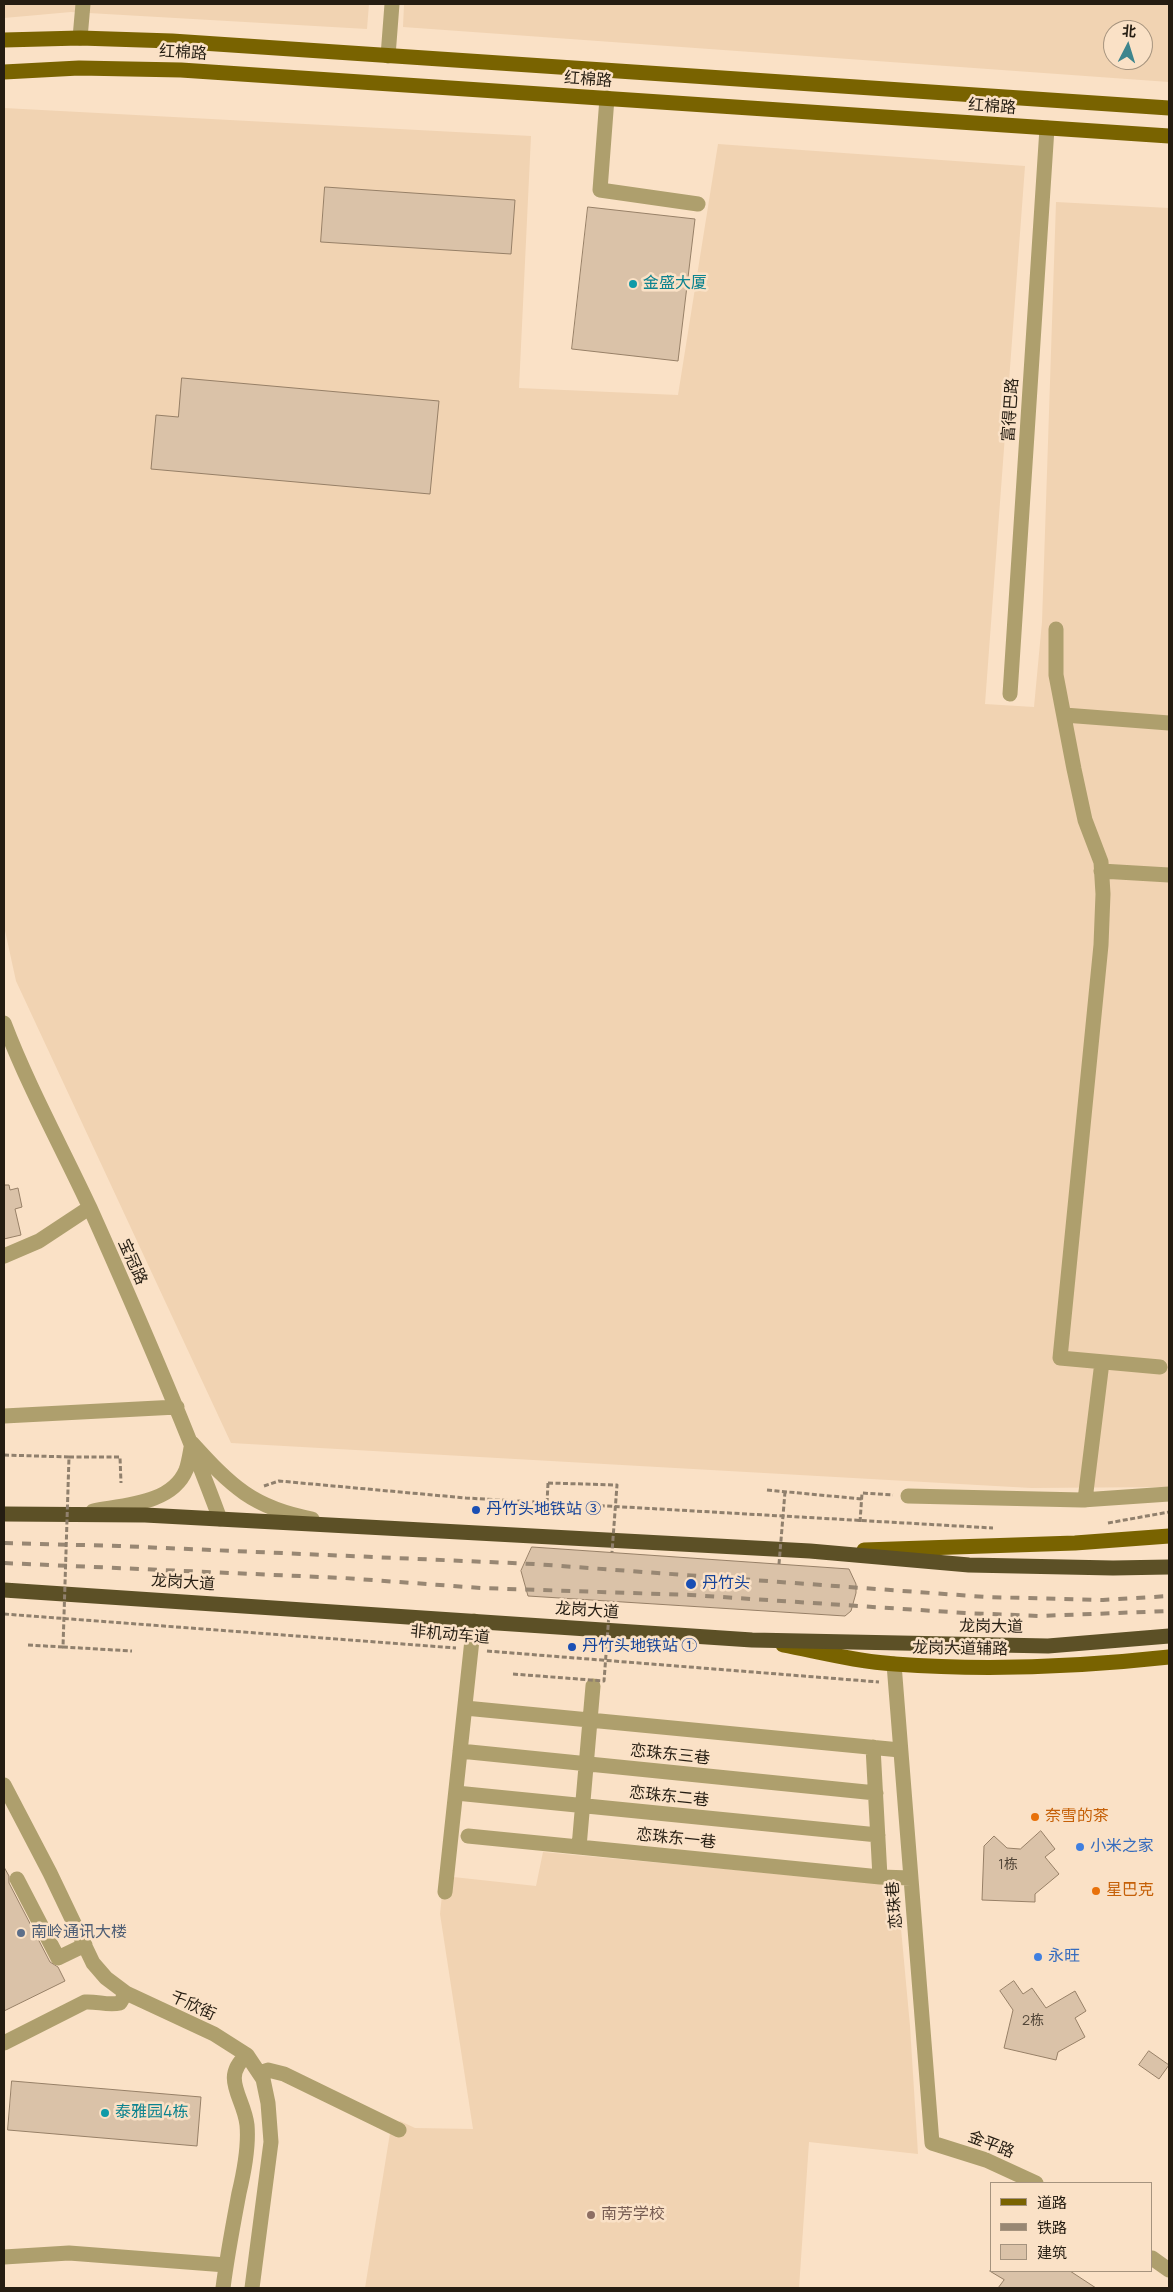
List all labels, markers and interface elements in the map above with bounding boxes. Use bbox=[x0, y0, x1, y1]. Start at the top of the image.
north arrow bbox=[1103, 20, 1153, 70]
text: 北 bbox=[1121, 20, 1137, 41]
street label: 红棉路 bbox=[159, 42, 207, 64]
street label: 红棉路 bbox=[563, 69, 613, 91]
street label: 红棉路 bbox=[967, 96, 1017, 118]
place label: 金盛大厦 bbox=[643, 274, 707, 294]
marker: 金盛大厦 bbox=[627, 278, 639, 290]
street label: 富得巴路 bbox=[999, 377, 1023, 443]
street label: 宝冠路 bbox=[113, 1236, 151, 1288]
place label: 丹竹头地铁站 ③ bbox=[486, 1500, 601, 1520]
marker: 丹竹头地铁站 ③ bbox=[470, 1504, 482, 1516]
street label: 龙岗大道 bbox=[150, 1571, 216, 1595]
place label: 丹竹头 bbox=[702, 1574, 750, 1594]
marker: 丹竹头 bbox=[684, 1577, 698, 1591]
street label: 龙岗大道 bbox=[554, 1599, 620, 1623]
street label: 龙岗大道 bbox=[959, 1617, 1023, 1637]
street label: 非机动车道 bbox=[409, 1622, 491, 1648]
place label: 丹竹头地铁站 ① bbox=[582, 1637, 697, 1657]
street label: 龙岗大道辅路 bbox=[912, 1639, 1008, 1659]
marker: 丹竹头地铁站 ① bbox=[566, 1641, 578, 1653]
street label: 恋珠东三巷 bbox=[629, 1741, 711, 1769]
street label: 恋珠东二巷 bbox=[628, 1783, 710, 1811]
place label: 奈雪的茶 bbox=[1045, 1807, 1109, 1827]
marker: 奈雪的茶 bbox=[1029, 1811, 1041, 1823]
street label: 恋珠东一巷 bbox=[635, 1825, 717, 1853]
place label: 小米之家 bbox=[1090, 1837, 1154, 1857]
marker: 小米之家 bbox=[1074, 1841, 1086, 1853]
house number: 1栋 bbox=[998, 1857, 1018, 1873]
street label: 恋珠巷 bbox=[883, 1880, 907, 1930]
place label: 星巴克 bbox=[1106, 1881, 1154, 1901]
marker: 星巴克 bbox=[1090, 1885, 1102, 1897]
place label: 南岭通讯大楼 bbox=[31, 1923, 127, 1943]
marker: 南岭通讯大楼 bbox=[15, 1927, 27, 1939]
place label: 永旺 bbox=[1048, 1947, 1080, 1967]
marker: 永旺 bbox=[1032, 1951, 1044, 1963]
street label: 千欣街 bbox=[167, 1987, 219, 2025]
house number: 2栋 bbox=[1022, 2013, 1044, 2029]
place label: 泰雅园4栋 bbox=[115, 2103, 188, 2123]
marker: 泰雅园4栋 bbox=[99, 2107, 111, 2119]
street label: 金平路 bbox=[965, 2127, 1017, 2163]
legend bbox=[990, 2182, 1153, 2272]
text: 道路 bbox=[1037, 2192, 1067, 2213]
place label: 南芳学校 bbox=[601, 2205, 665, 2225]
marker: 南芳学校 bbox=[585, 2209, 597, 2221]
text: 铁路 bbox=[1037, 2217, 1067, 2238]
text: 建筑 bbox=[1037, 2242, 1067, 2263]

